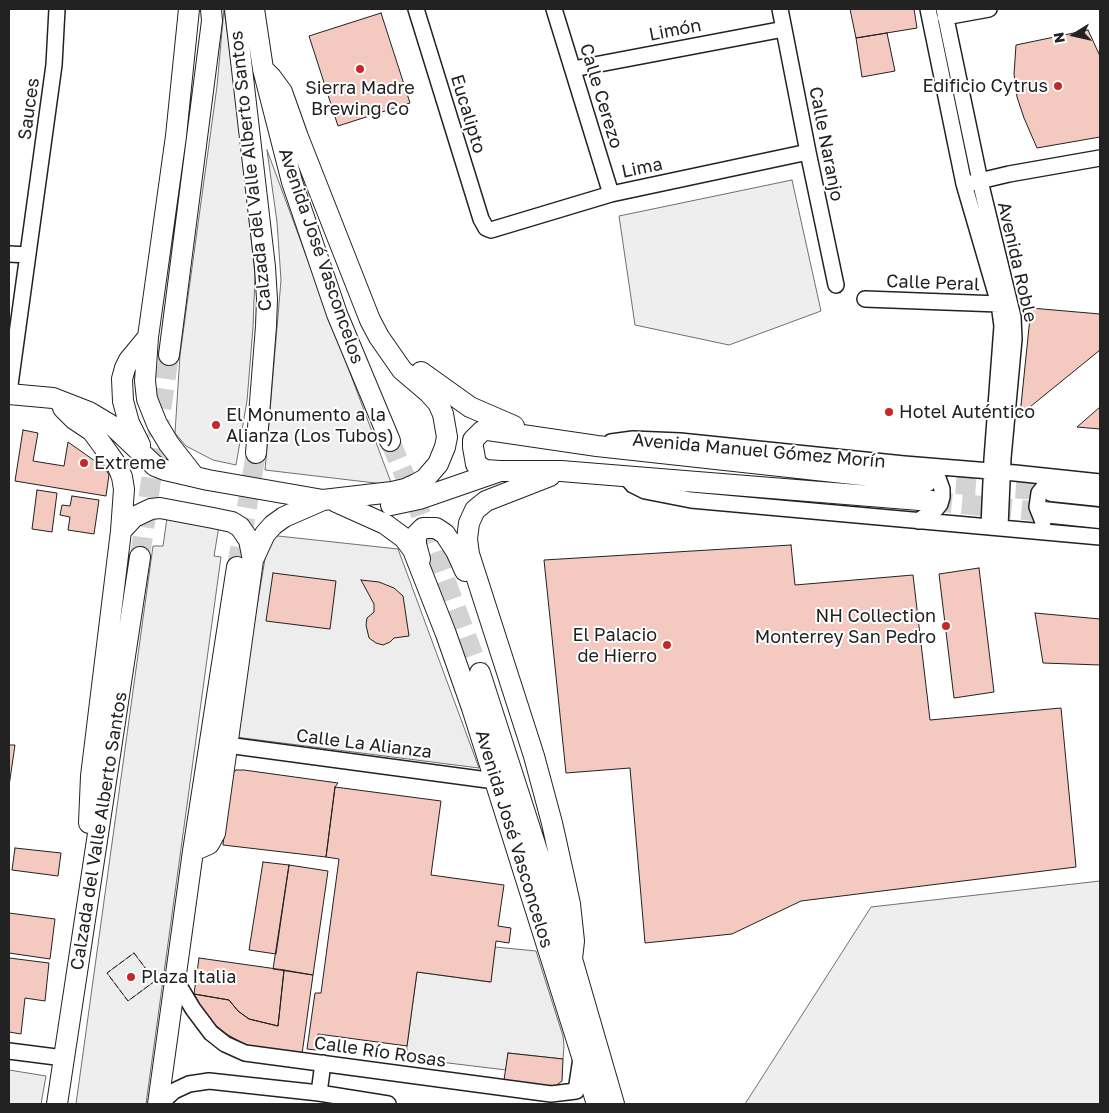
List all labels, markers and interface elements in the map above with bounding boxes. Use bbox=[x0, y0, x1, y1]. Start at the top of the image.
north arrow bbox=[1049, 10, 1099, 60]
street label: Limón bbox=[647, 14, 703, 46]
street label: Calzada del Valle Alberto Santos bbox=[226, 30, 276, 312]
text: N bbox=[1049, 31, 1068, 44]
street label: Calle Cerezo bbox=[575, 41, 627, 151]
marker: Sierra Madre Brewing Co bbox=[354, 63, 366, 75]
street label: Eucalipto bbox=[446, 72, 490, 156]
place label: Edificio Cytrus bbox=[922, 75, 1048, 97]
street label: Sauces bbox=[14, 77, 44, 141]
place label: Sierra Madre Brewing Co bbox=[305, 77, 415, 120]
marker: Edificio Cytrus bbox=[1052, 80, 1064, 92]
street label: Calle Naranjo bbox=[804, 85, 848, 203]
street label: Avenida José Vasconcelos bbox=[274, 145, 368, 367]
street label: Lima bbox=[620, 153, 664, 183]
street label: Avenida Roble bbox=[993, 200, 1041, 324]
street label: Calle Peral bbox=[886, 271, 980, 295]
place label: Hotel Auténtico bbox=[899, 401, 1035, 423]
place label: El Monumento a la Alianza (Los Tubos) bbox=[226, 404, 394, 446]
marker: Hotel Auténtico bbox=[883, 406, 895, 418]
marker: El Monumento a la Alianza (Los Tubos) bbox=[210, 419, 222, 431]
street label: Avenida Manuel Gómez Morín bbox=[632, 429, 886, 473]
place label: Extreme bbox=[94, 452, 166, 474]
marker: Extreme bbox=[78, 457, 90, 469]
place label: NH Collection Monterrey San Pedro bbox=[755, 605, 936, 648]
marker: NH Collection Monterrey San Pedro bbox=[940, 620, 952, 632]
place label: El Palacio de Hierro bbox=[573, 624, 657, 666]
marker: El Palacio de Hierro bbox=[661, 639, 673, 651]
street label: Calzada del Valle Alberto Santos bbox=[66, 690, 132, 972]
street label: Calle La Alianza bbox=[295, 725, 433, 763]
street label: Avenida José Vasconcelos bbox=[471, 728, 557, 950]
place label: Plaza Italia bbox=[141, 966, 236, 988]
marker: Plaza Italia bbox=[125, 971, 137, 983]
street label: Calle Río Rosas bbox=[313, 1032, 447, 1072]

